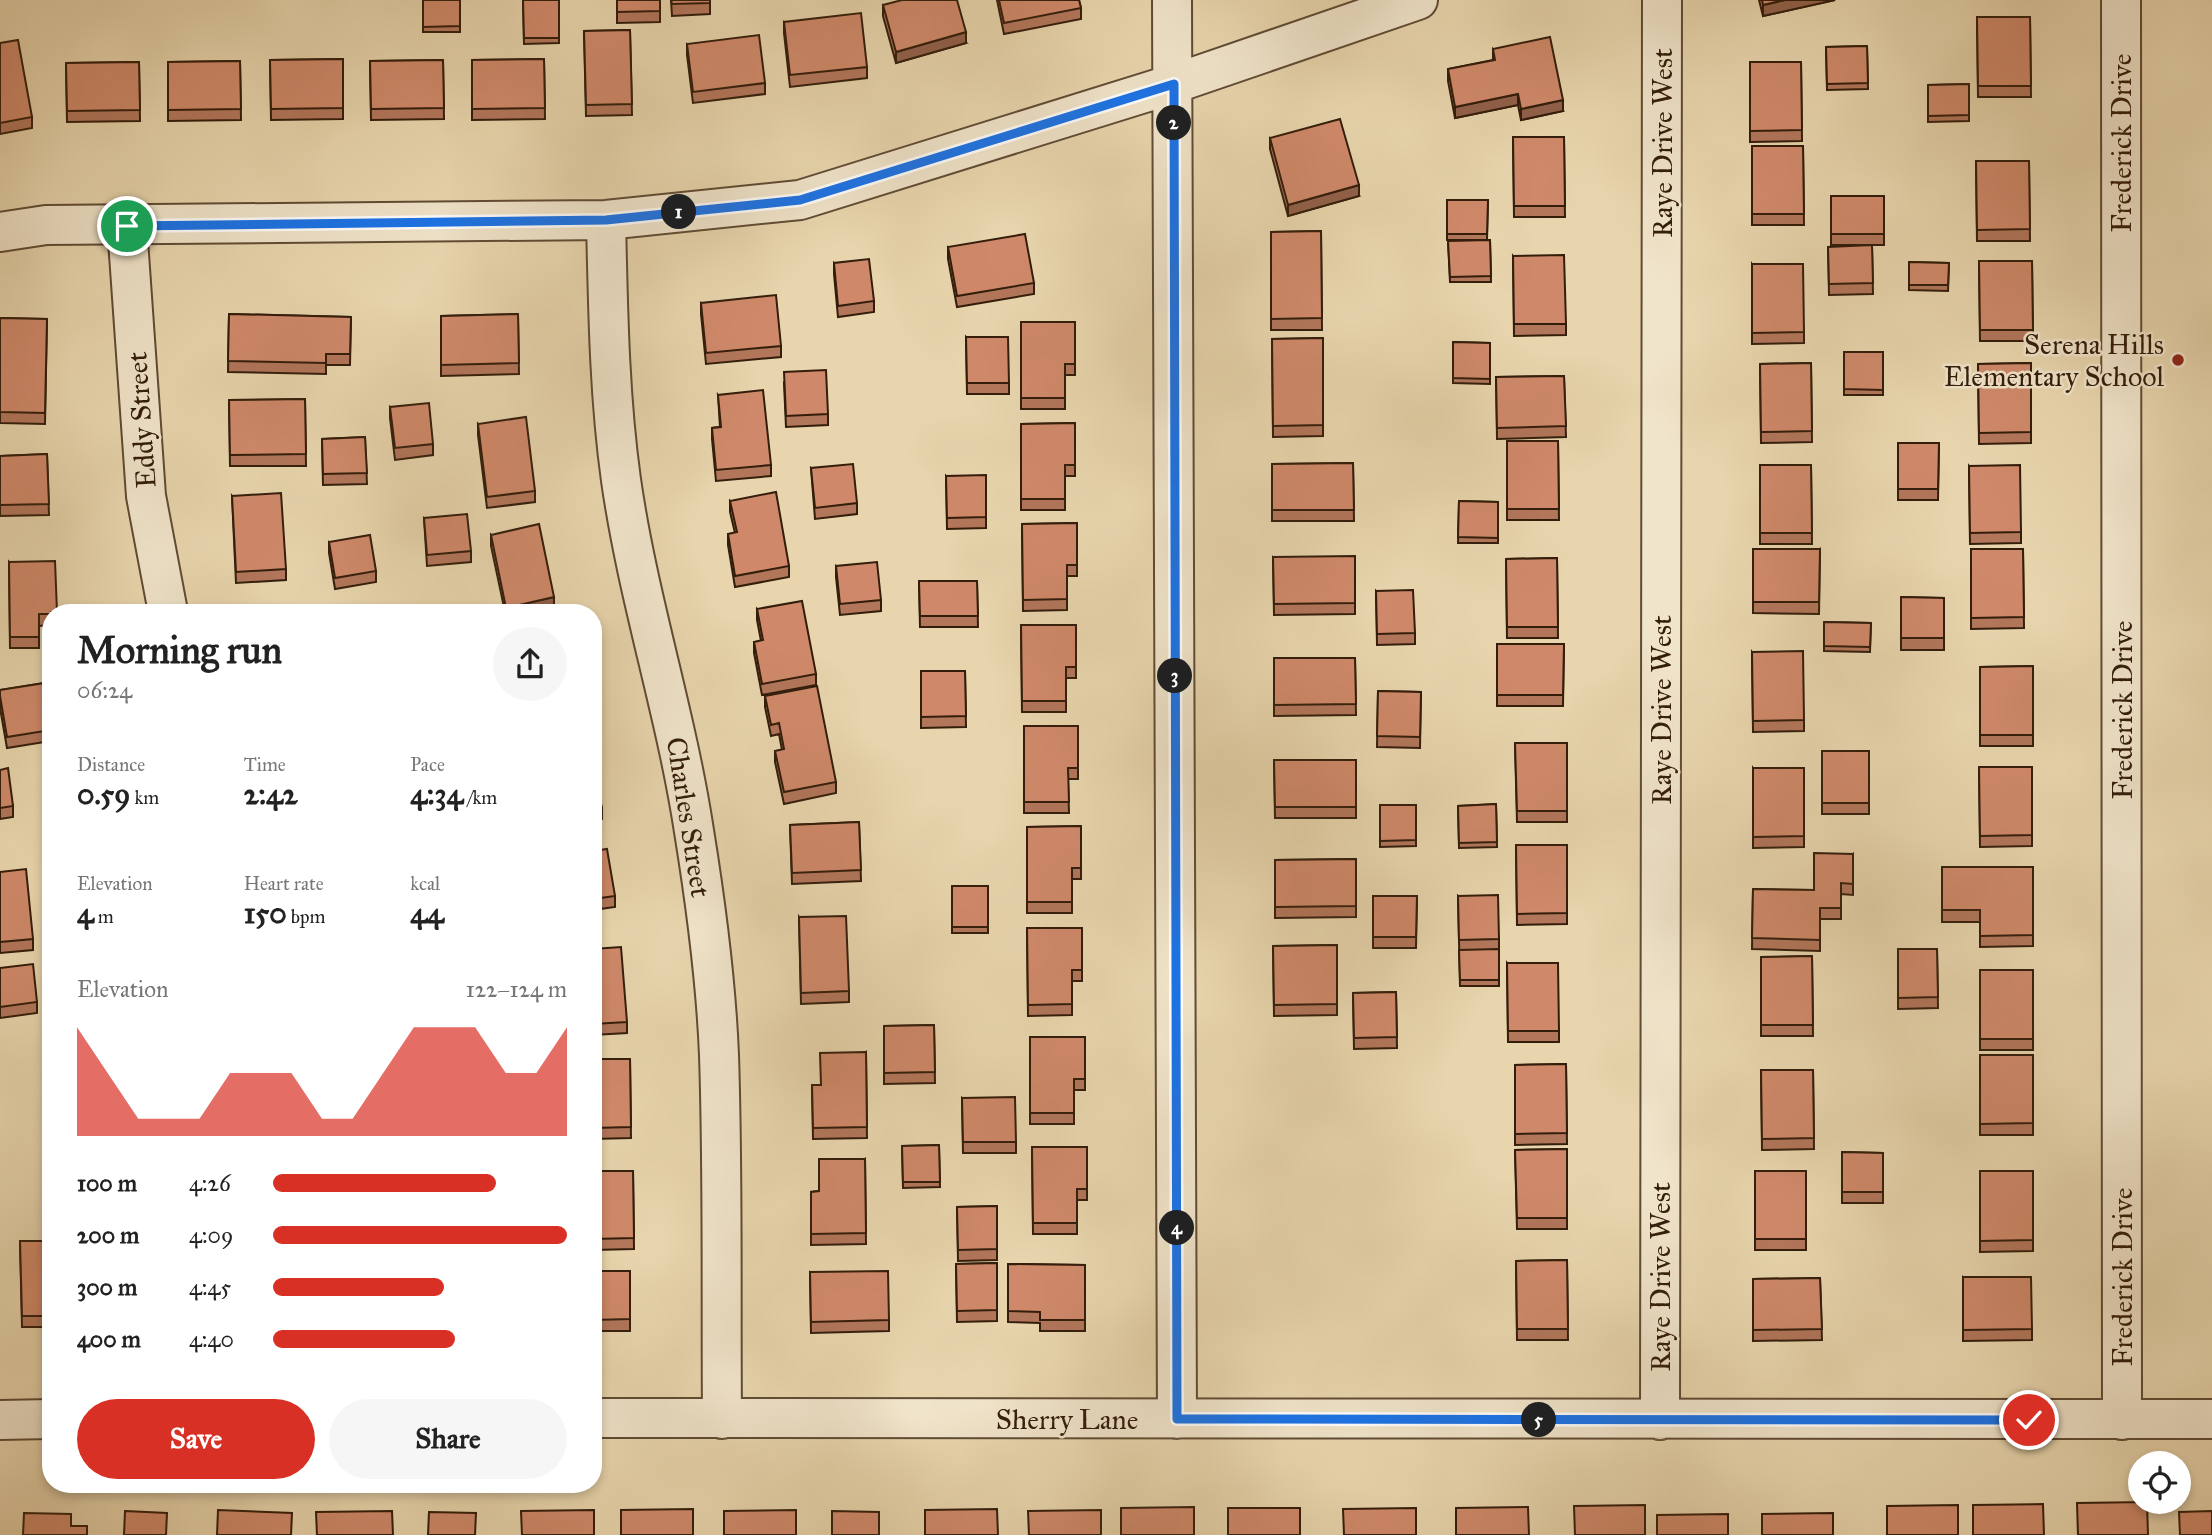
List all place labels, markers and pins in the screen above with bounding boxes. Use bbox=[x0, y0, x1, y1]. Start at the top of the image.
pin: 2 bbox=[1156, 106, 1192, 140]
pin: 1 bbox=[662, 194, 696, 230]
pin bbox=[97, 196, 157, 256]
place label: Serena Hills Elementary School bbox=[1944, 327, 2164, 394]
marker: Serena Hills Elementary School bbox=[2170, 352, 2186, 368]
pin: 3 bbox=[1158, 658, 1192, 694]
pin: 4 bbox=[1160, 1210, 1194, 1246]
pin bbox=[1999, 1390, 2059, 1450]
pin: 5 bbox=[1522, 1402, 1556, 1438]

